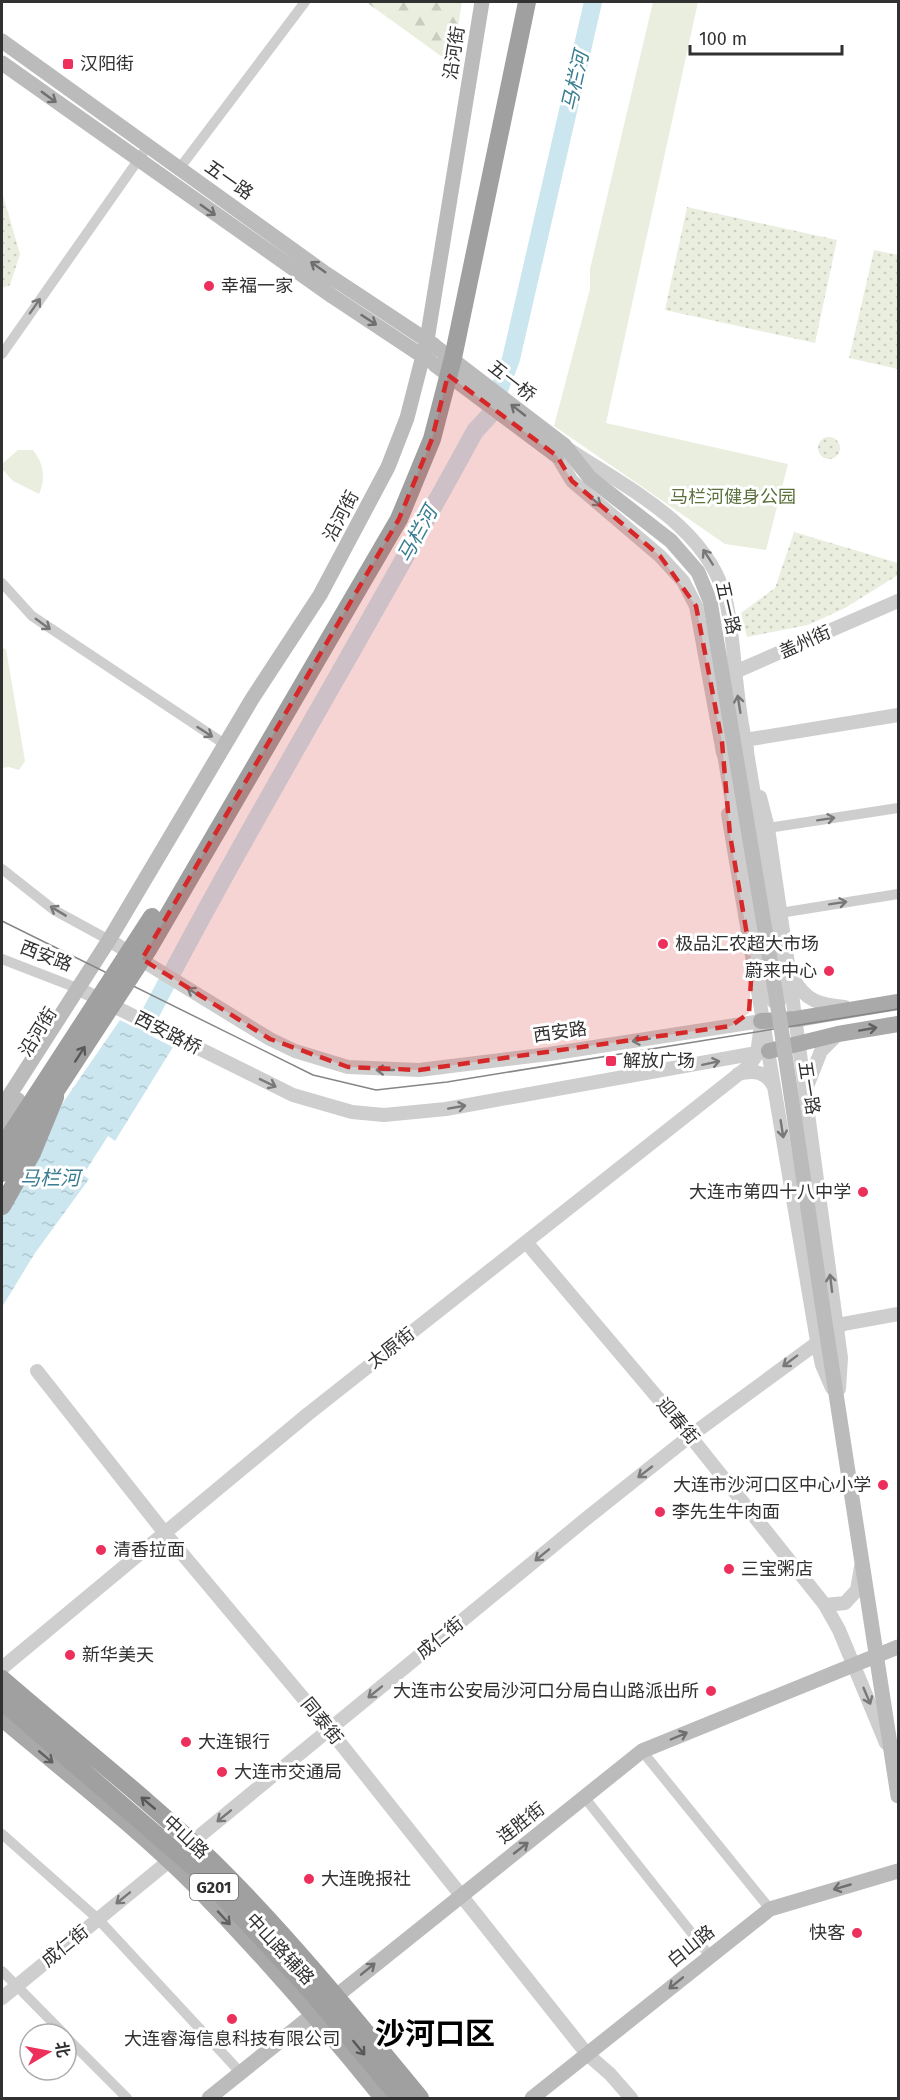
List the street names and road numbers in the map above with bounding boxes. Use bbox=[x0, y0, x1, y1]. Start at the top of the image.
street label: 沿河街 bbox=[439, 25, 469, 81]
street label: 五一路 bbox=[201, 156, 257, 204]
street label: 五一桥 bbox=[484, 356, 540, 406]
street label: 沿河街 bbox=[319, 487, 363, 545]
street label: 五一路 bbox=[711, 579, 745, 637]
street label: 盖州街 bbox=[776, 621, 834, 663]
street label: 西安路 bbox=[17, 936, 75, 976]
street label: 沿河街 bbox=[14, 1003, 62, 1061]
street label: 西安路桥 bbox=[131, 1007, 205, 1059]
street label: 西安路 bbox=[532, 1017, 588, 1047]
street label: 五一路 bbox=[794, 1060, 824, 1116]
street label: 太原街 bbox=[363, 1323, 419, 1373]
street label: 迎春街 bbox=[652, 1393, 704, 1449]
street label: 成仁街 bbox=[412, 1612, 468, 1664]
street label: 同泰街 bbox=[296, 1693, 348, 1749]
street label: 连胜街 bbox=[493, 1798, 549, 1848]
street label: 中山路 bbox=[159, 1811, 213, 1863]
road number: G201 bbox=[190, 1874, 238, 1900]
street label: 中山路辅路 bbox=[241, 1909, 319, 1989]
street label: 成仁街 bbox=[37, 1920, 93, 1972]
street label: 白山路 bbox=[663, 1920, 719, 1972]

